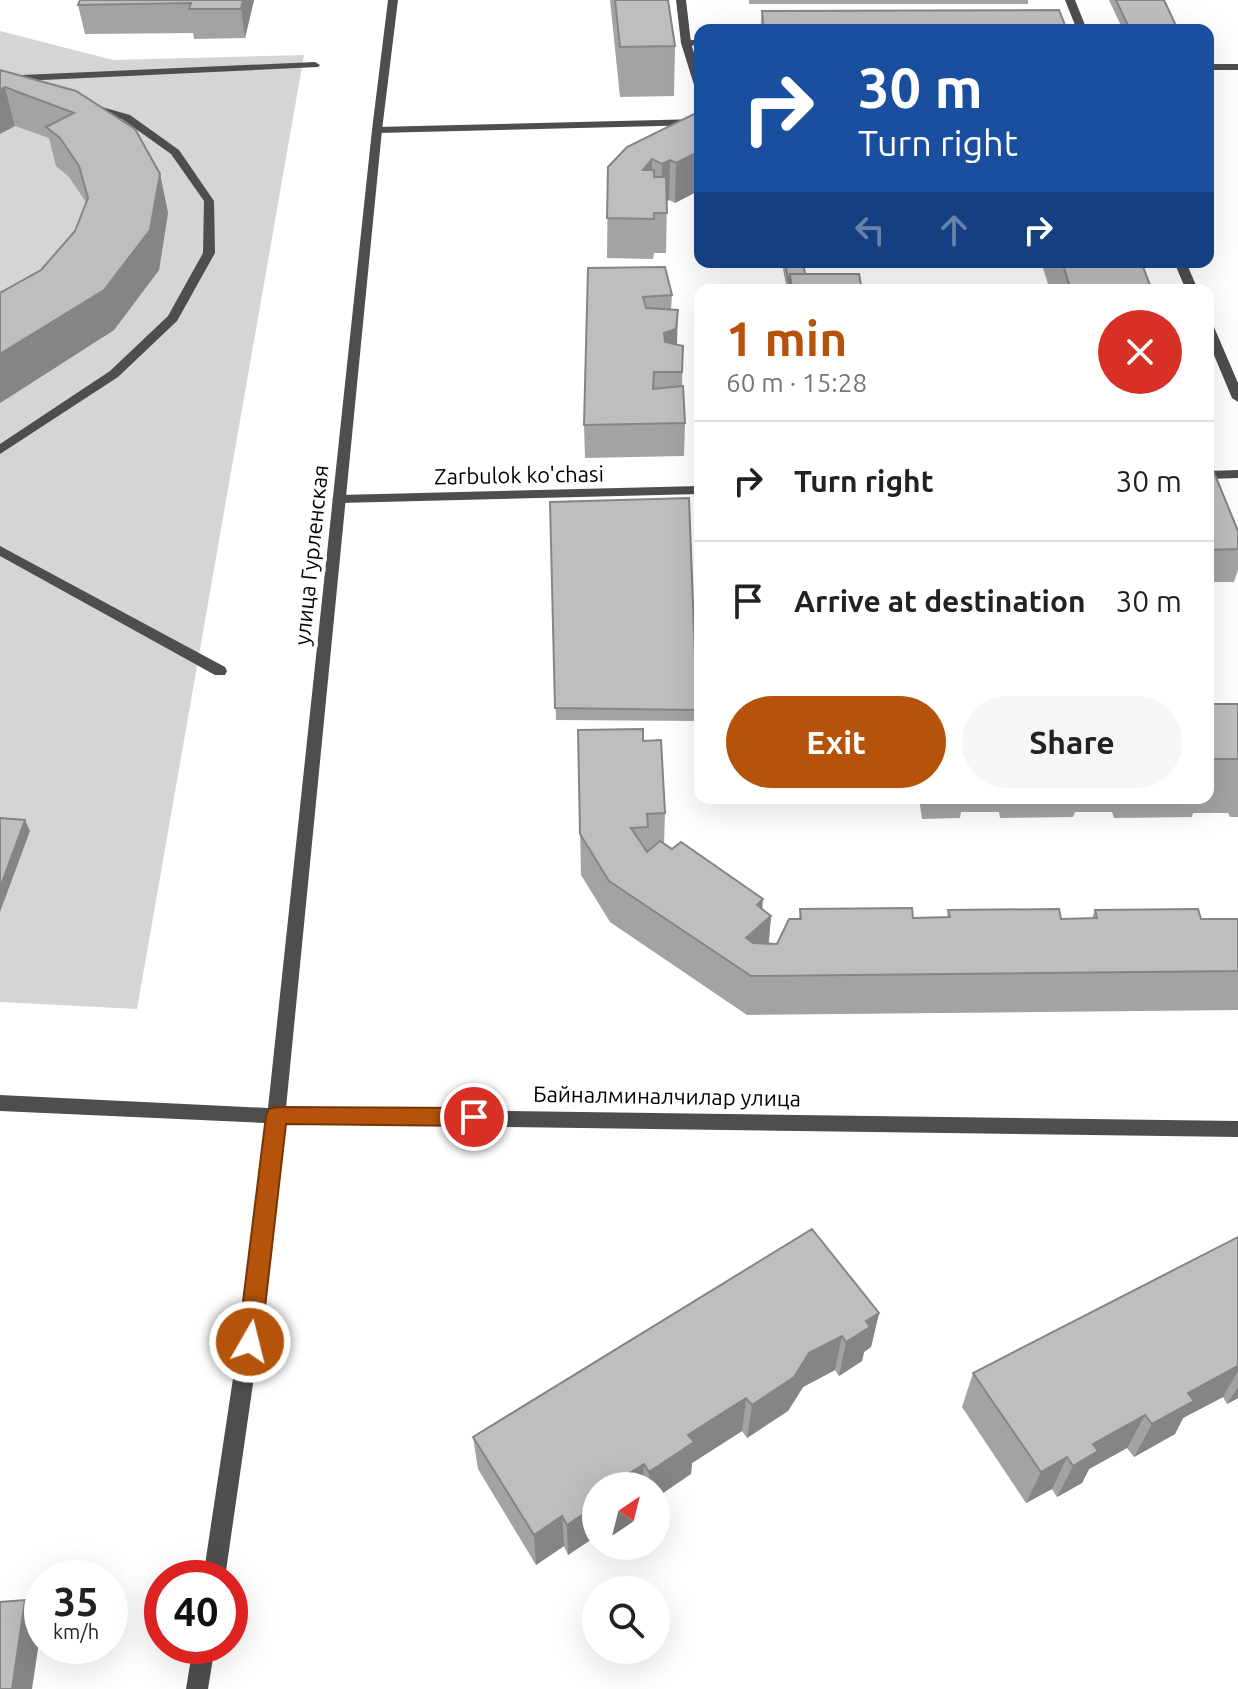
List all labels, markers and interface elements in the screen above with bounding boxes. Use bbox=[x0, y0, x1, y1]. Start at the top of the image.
icon: right bbox=[726, 56, 830, 160]
text: 30 m bbox=[858, 56, 983, 119]
text: Turn right bbox=[858, 122, 1018, 163]
icon: left bbox=[848, 208, 892, 252]
icon: ahead bbox=[932, 208, 976, 252]
icon: right bbox=[1016, 208, 1060, 252]
button: close bbox=[1098, 310, 1182, 394]
text: 1 min bbox=[726, 311, 847, 365]
text: 60 m · 15:28 bbox=[726, 368, 867, 397]
icon: right bbox=[726, 459, 770, 503]
street label: Zarbulok ko'chasi bbox=[434, 461, 604, 488]
street label: улица Гурленская bbox=[289, 464, 332, 646]
text: Turn right bbox=[794, 464, 934, 498]
text: 30 m bbox=[1115, 464, 1182, 498]
icon: arrive bbox=[726, 579, 770, 623]
text: Arrive at destination bbox=[794, 584, 1086, 618]
text: 30 m bbox=[1115, 584, 1182, 618]
button: Exit bbox=[726, 696, 946, 788]
button: Share bbox=[962, 696, 1182, 788]
street label: Байналминалчилар улица bbox=[533, 1081, 801, 1110]
pin bbox=[440, 1083, 508, 1151]
icon: arrive bbox=[452, 1095, 496, 1139]
position arrow bbox=[208, 1300, 292, 1384]
north arrow bbox=[582, 1472, 670, 1560]
map controls bbox=[582, 1472, 670, 1664]
speed limit sign: 40 bbox=[144, 1560, 248, 1664]
button: search bbox=[582, 1576, 670, 1664]
text: 35 bbox=[53, 1579, 99, 1624]
text: km/h bbox=[53, 1620, 99, 1643]

